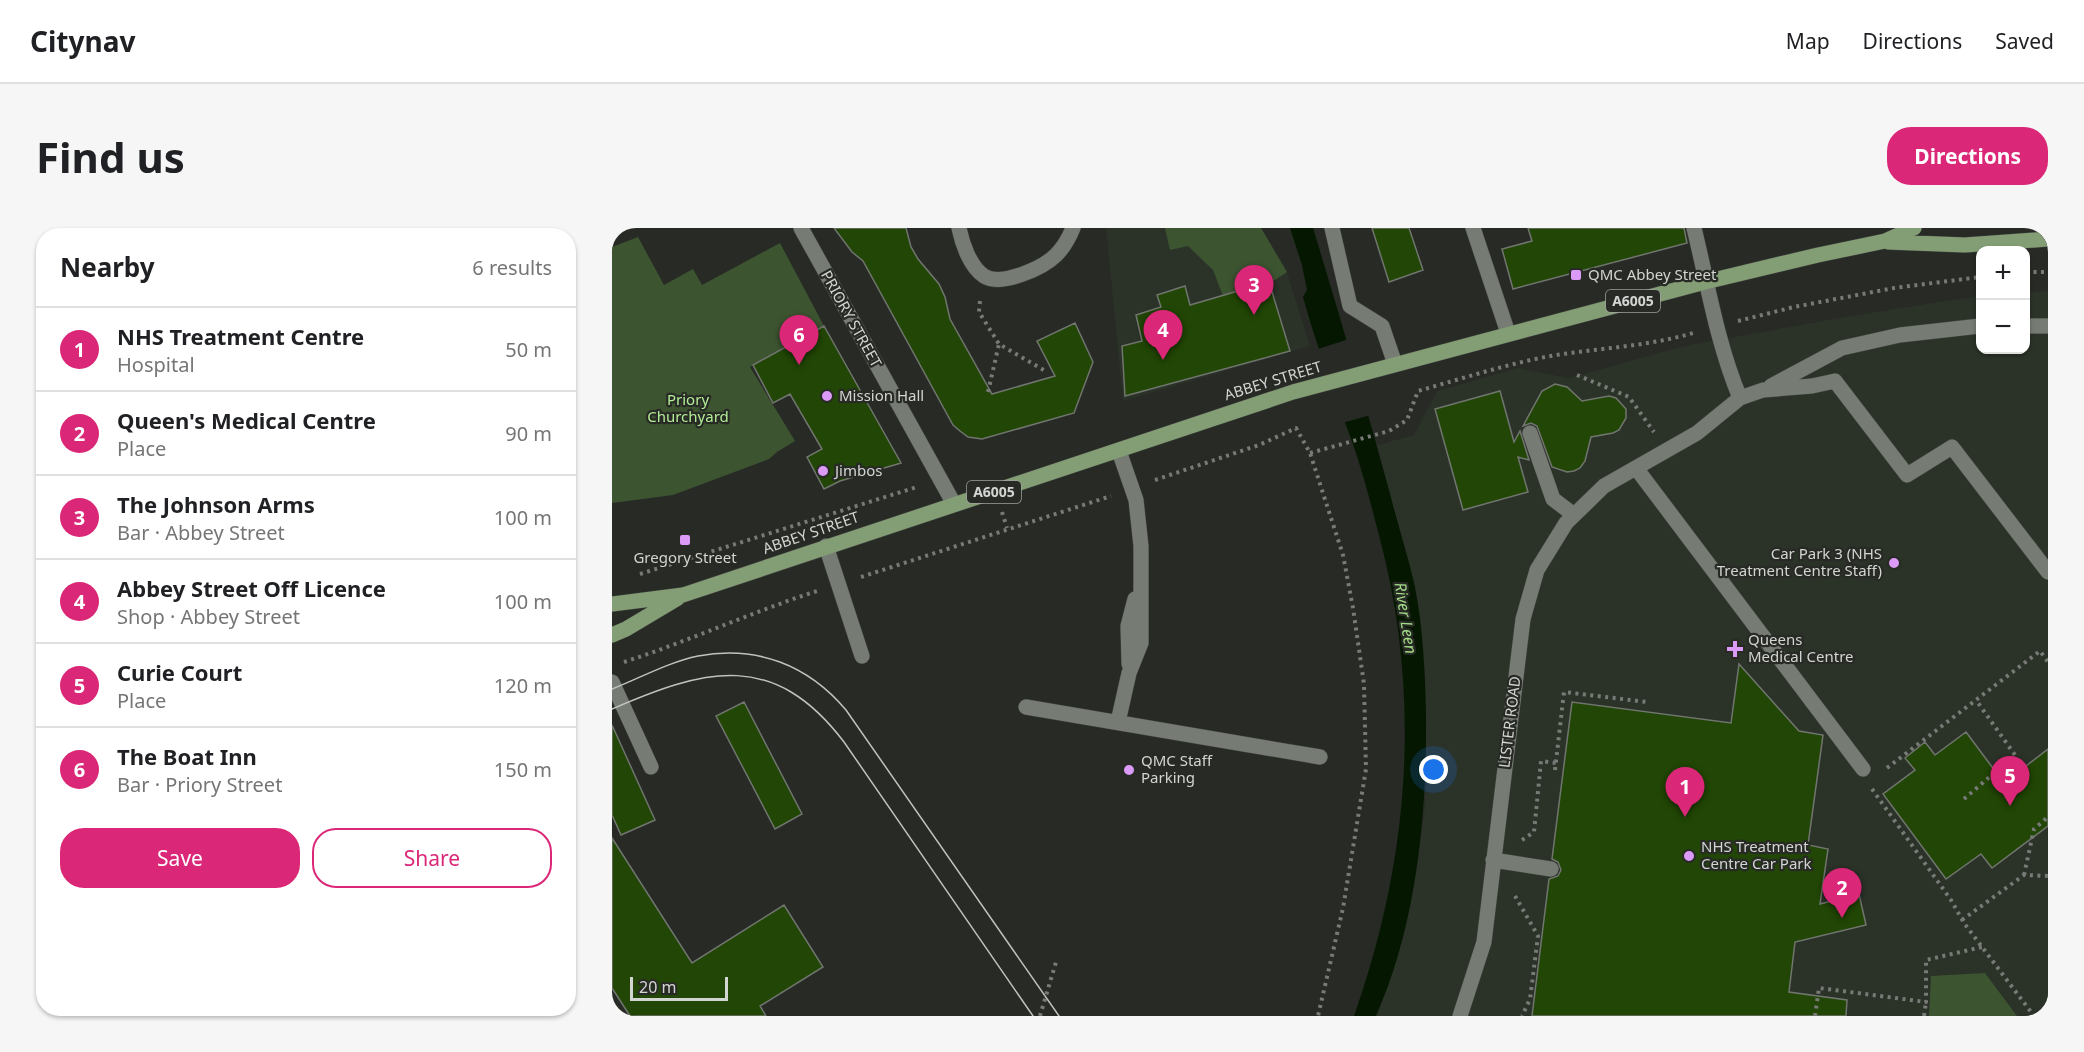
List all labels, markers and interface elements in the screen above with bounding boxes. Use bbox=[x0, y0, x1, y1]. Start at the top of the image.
text: Citynav bbox=[30, 22, 135, 60]
text: Map bbox=[1786, 27, 1830, 55]
text: Directions bbox=[1863, 27, 1962, 55]
text: Saved bbox=[1995, 27, 2054, 55]
button: Directions bbox=[1887, 127, 2048, 185]
text: Find us bbox=[36, 128, 185, 185]
map controls bbox=[1976, 246, 2030, 354]
button: + bbox=[1976, 246, 2030, 300]
text: Nearby bbox=[60, 249, 155, 285]
text: 6 results bbox=[472, 254, 552, 281]
place label: QMC Abbey Street bbox=[1588, 264, 1717, 284]
street label: PRIORY STREET bbox=[817, 266, 887, 371]
pin: 3 bbox=[1234, 266, 1274, 315]
marker: QMC Abbey Street bbox=[1569, 268, 1583, 282]
road number: A6005 bbox=[1606, 290, 1660, 312]
button: − bbox=[1976, 300, 2030, 354]
pin: 4 bbox=[1144, 310, 1182, 360]
pin: 6 bbox=[780, 316, 819, 365]
text: NHS Treatment Centre bbox=[117, 321, 364, 351]
text: 1 bbox=[74, 336, 85, 363]
text: 50 m bbox=[505, 336, 552, 363]
text: Hospital bbox=[117, 351, 195, 378]
street label: ABBEY STREET bbox=[1222, 356, 1324, 404]
place label: Mission Hall bbox=[839, 385, 924, 405]
park label: Priory Churchyard bbox=[647, 389, 729, 426]
marker: Mission Hall bbox=[820, 389, 834, 403]
text: Queen's Medical Centre bbox=[117, 405, 376, 435]
text: 2 bbox=[74, 420, 85, 447]
text: 90 m bbox=[505, 420, 552, 447]
text: Place bbox=[117, 435, 166, 462]
place label: Jimbos bbox=[833, 460, 882, 480]
marker: Jimbos bbox=[816, 464, 830, 478]
road number: A6005 bbox=[967, 481, 1021, 503]
text: The Johnson Arms bbox=[117, 489, 315, 519]
text: 3 bbox=[74, 504, 85, 531]
text: 100 m bbox=[494, 504, 552, 531]
street label: ABBEY STREET bbox=[760, 506, 862, 558]
text: Bar · Abbey Street bbox=[117, 519, 285, 546]
marker: Gregory Street bbox=[678, 533, 692, 547]
place label: Car Park 3 (NHS Treatment Centre Staff) bbox=[1717, 543, 1882, 580]
place label: Gregory Street bbox=[633, 547, 737, 567]
marker: Car Park 3 (NHS Treatment Centre Staff) bbox=[1887, 556, 1901, 570]
text: Abbey Street Off Licence bbox=[117, 573, 386, 603]
water label: River Leen bbox=[1389, 581, 1423, 655]
text: 4 bbox=[74, 588, 85, 615]
text: 100 m bbox=[494, 588, 552, 615]
text: Shop · Abbey Street bbox=[117, 603, 300, 630]
place label: Queens Medical Centre bbox=[1748, 629, 1854, 666]
marker: Queens Medical Centre bbox=[1726, 640, 1744, 658]
text: Curie Court bbox=[117, 657, 242, 687]
text: 5 bbox=[74, 672, 85, 699]
text: 120 m bbox=[494, 672, 552, 699]
street label: LISTER ROAD bbox=[1493, 675, 1525, 769]
text: Place bbox=[117, 687, 166, 714]
text: The Boat Inn bbox=[117, 741, 257, 771]
place label: QMC Staff Parking bbox=[1141, 750, 1213, 787]
your location bbox=[1419, 755, 1448, 784]
text: 6 bbox=[74, 756, 85, 783]
text: 150 m bbox=[494, 756, 552, 783]
pin: 5 bbox=[1990, 756, 2030, 806]
marker: QMC Staff Parking bbox=[1122, 763, 1136, 777]
pin: 1 bbox=[1666, 768, 1704, 817]
text: Bar · Priory Street bbox=[117, 771, 282, 798]
button: Save bbox=[60, 828, 300, 888]
button: Share bbox=[312, 828, 552, 888]
place label: NHS Treatment Centre Car Park bbox=[1701, 836, 1812, 873]
marker: NHS Treatment Centre Car Park bbox=[1682, 849, 1696, 863]
pin: 2 bbox=[1822, 868, 1862, 918]
scale bar bbox=[630, 974, 728, 1002]
text: 20 m bbox=[639, 976, 676, 998]

